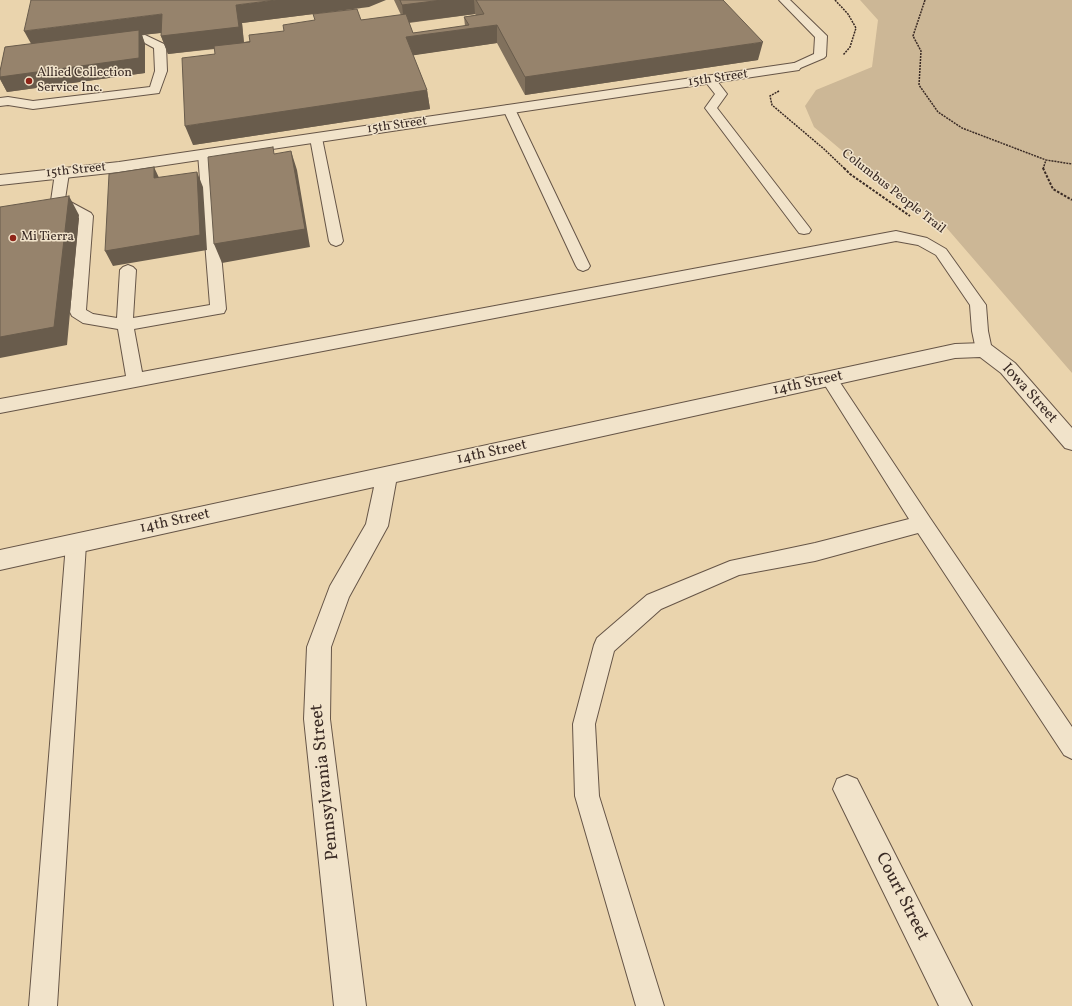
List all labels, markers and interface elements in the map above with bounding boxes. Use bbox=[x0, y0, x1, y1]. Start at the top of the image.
place label: Allied Collection Service Inc. bbox=[37, 66, 132, 97]
street label: 15th Street bbox=[687, 67, 749, 91]
marker: Allied Collection Service Inc. bbox=[24, 76, 34, 86]
street label: 15th Street bbox=[366, 114, 428, 138]
street label: Columbus People Trail bbox=[838, 147, 948, 237]
street label: 15th Street bbox=[45, 160, 107, 182]
place label: Mi Tierra bbox=[21, 230, 74, 246]
marker: Mi Tierra bbox=[8, 233, 18, 243]
street label: Iowa Street bbox=[997, 360, 1061, 428]
street label: 14th Street bbox=[771, 368, 845, 400]
street label: 14th Street bbox=[455, 437, 529, 469]
street label: 14th Street bbox=[138, 506, 212, 538]
street label: Pennsylvania Street bbox=[307, 703, 345, 861]
street label: Court Street bbox=[870, 849, 932, 945]

